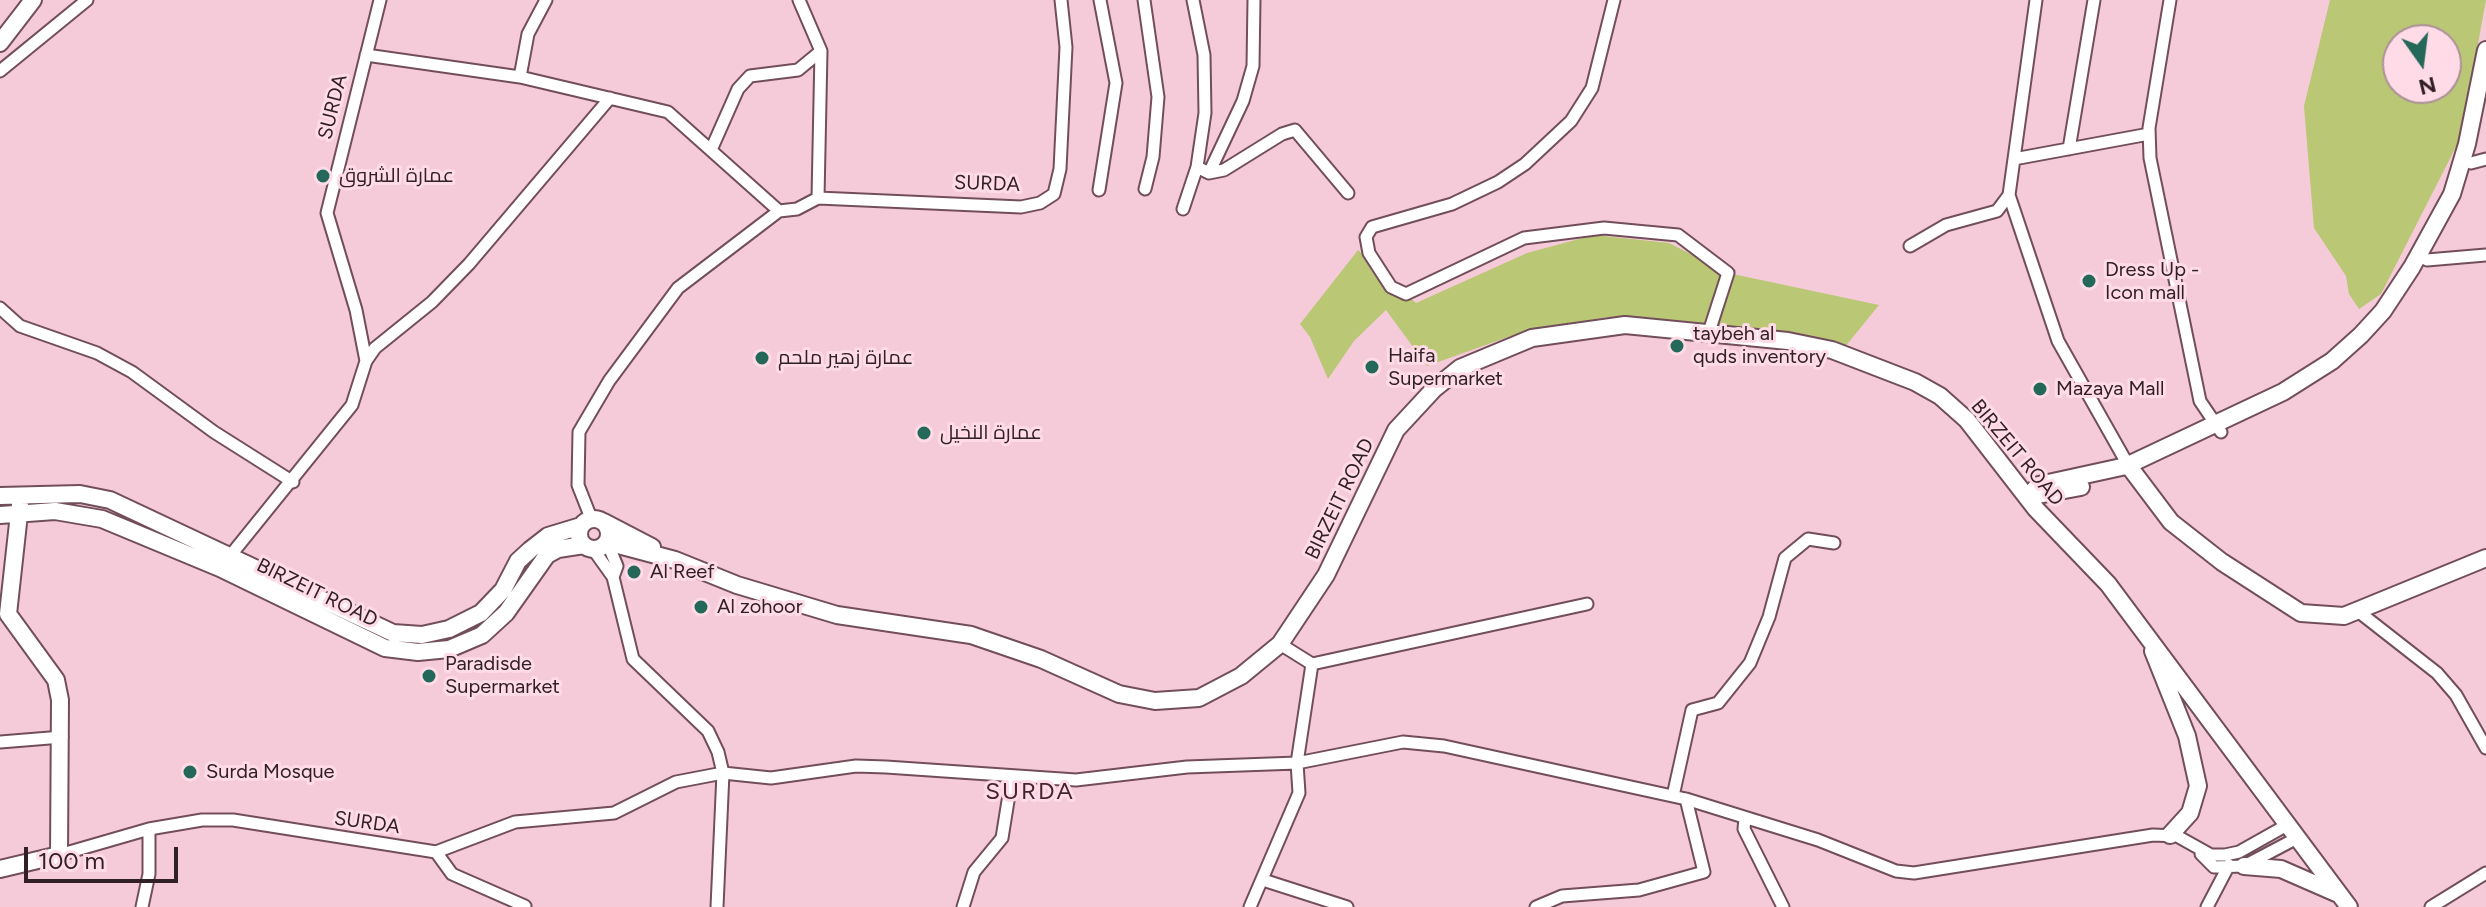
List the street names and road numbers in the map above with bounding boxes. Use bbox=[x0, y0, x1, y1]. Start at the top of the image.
street label: SURDA bbox=[313, 72, 353, 142]
street label: SURDA bbox=[953, 171, 1021, 197]
street label: BIRZEIT ROAD bbox=[1966, 395, 2068, 511]
street label: BIRZEIT ROAD bbox=[1300, 435, 1380, 563]
street label: BIRZEIT ROAD bbox=[253, 553, 381, 633]
street label: SURDA bbox=[333, 807, 401, 839]

